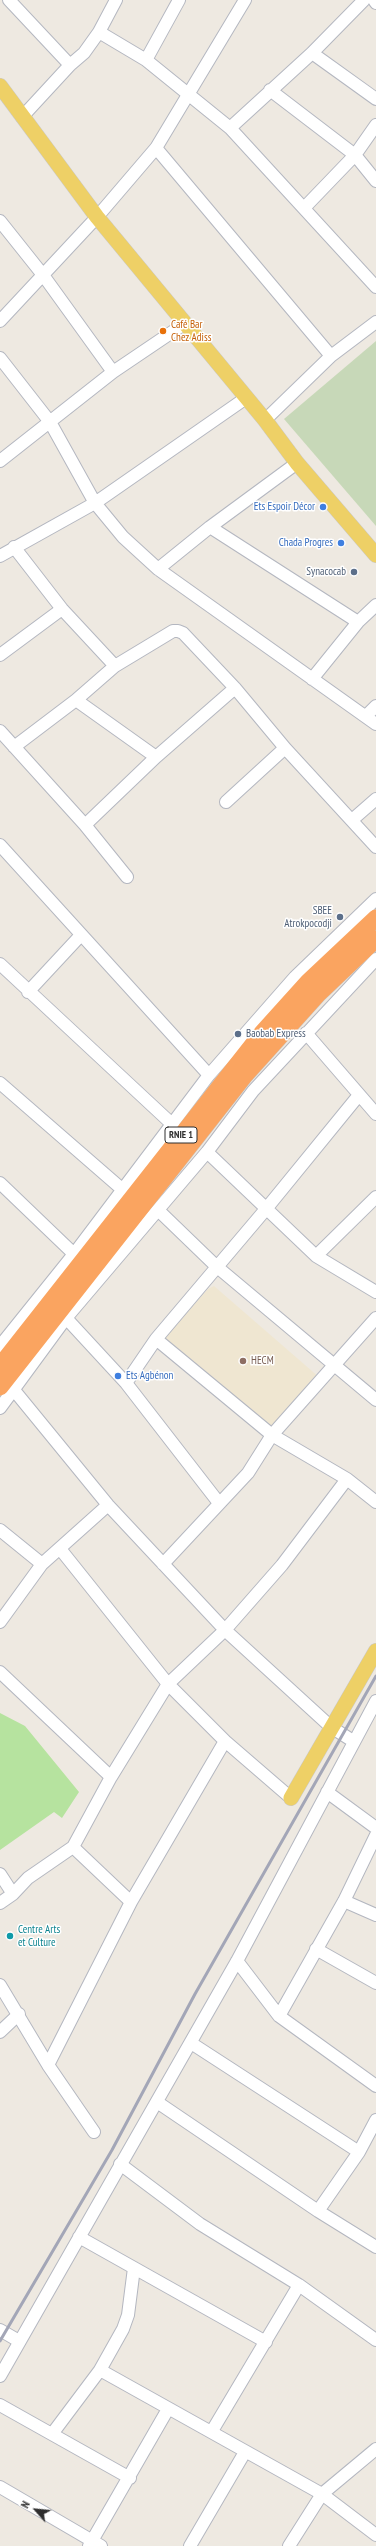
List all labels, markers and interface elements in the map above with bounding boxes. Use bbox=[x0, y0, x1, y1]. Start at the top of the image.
place label: Café Bar Chez Adiss bbox=[171, 318, 211, 344]
marker: Café Bar Chez Adiss bbox=[158, 326, 168, 336]
place label: Ets Espoir Décor bbox=[254, 500, 315, 514]
marker: Ets Espoir Décor bbox=[318, 502, 328, 512]
place label: Chada Progres bbox=[279, 536, 333, 550]
marker: Chada Progres bbox=[336, 538, 346, 548]
place label: Synacocab bbox=[306, 565, 346, 579]
marker: Synacocab bbox=[349, 567, 359, 577]
place label: SBEE Atrokpocodji bbox=[284, 904, 332, 930]
marker: SBEE Atrokpocodji bbox=[335, 912, 345, 922]
place label: Baobab Express bbox=[246, 1027, 306, 1041]
marker: Baobab Express bbox=[233, 1029, 243, 1039]
road number: RNIE 1 bbox=[165, 1127, 197, 1143]
place label: HECM bbox=[251, 1354, 274, 1368]
marker: HECM bbox=[238, 1356, 248, 1366]
place label: Ets Agbénon bbox=[126, 1369, 173, 1383]
marker: Ets Agbénon bbox=[113, 1371, 123, 1381]
place label: Centre Arts et Culture bbox=[18, 1923, 60, 1949]
marker: Centre Arts et Culture bbox=[5, 1931, 15, 1941]
north arrow bbox=[16, 2490, 56, 2530]
text: N bbox=[18, 2499, 33, 2510]

